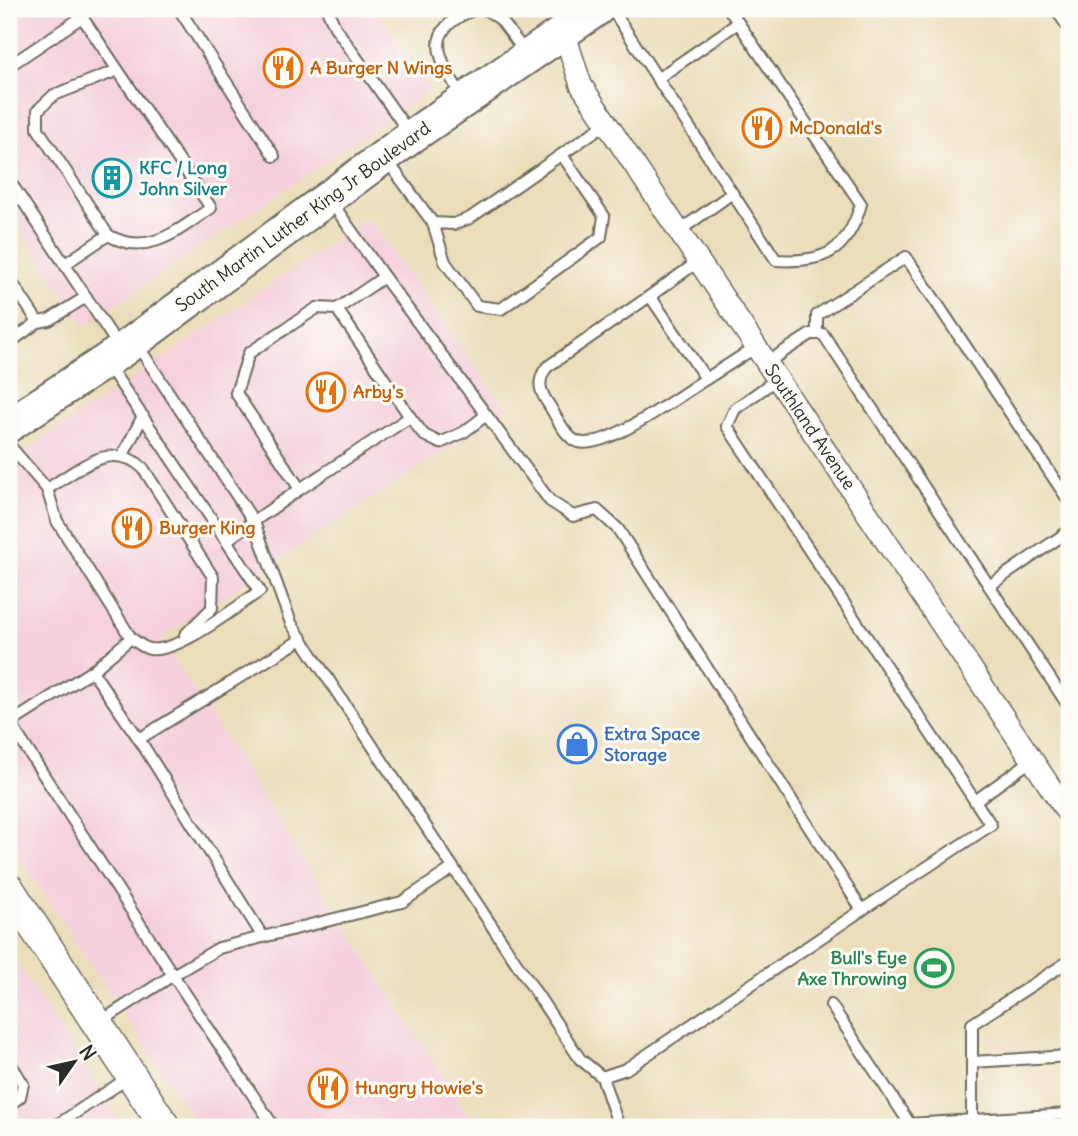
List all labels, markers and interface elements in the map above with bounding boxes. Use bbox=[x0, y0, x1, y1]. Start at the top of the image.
restaurant icon: A Burger N Wings bbox=[262, 47, 304, 89]
place label: A Burger N Wings bbox=[310, 56, 452, 79]
restaurant icon: McDonald's bbox=[741, 107, 783, 149]
street label: South Martin Luther King Jr Boulevard bbox=[171, 116, 435, 317]
place label: McDonald's bbox=[789, 116, 882, 139]
place label: KFC / Long John Silver bbox=[139, 156, 228, 200]
building icon: KFC / Long John Silver bbox=[91, 157, 133, 199]
street label: Southland Avenue bbox=[760, 359, 861, 494]
restaurant icon: Arby's bbox=[305, 371, 347, 413]
place label: Arby's bbox=[353, 380, 404, 403]
restaurant icon: Burger King bbox=[111, 507, 153, 549]
place label: Burger King bbox=[159, 516, 255, 539]
place label: Extra Space Storage bbox=[604, 722, 700, 766]
shop icon: Extra Space Storage bbox=[556, 723, 598, 765]
place label: Bull's Eye Axe Throwing bbox=[797, 946, 907, 990]
sports icon: Bull's Eye Axe Throwing bbox=[913, 947, 955, 989]
north arrow bbox=[38, 1028, 108, 1098]
text: N bbox=[74, 1040, 102, 1065]
restaurant icon: Hungry Howie's bbox=[307, 1067, 349, 1109]
place label: Hungry Howie's bbox=[355, 1076, 483, 1099]

